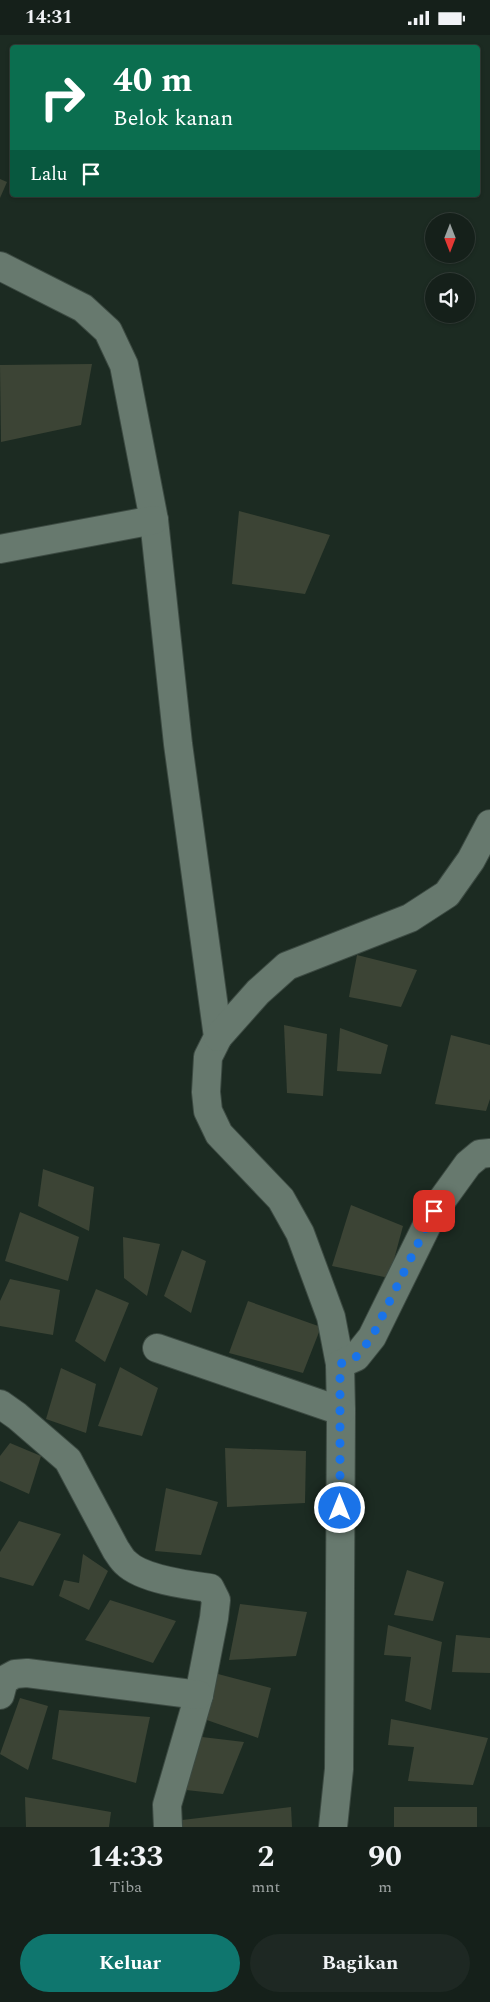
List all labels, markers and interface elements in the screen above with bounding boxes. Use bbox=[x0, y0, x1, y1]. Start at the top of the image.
text: 14:31 bbox=[25, 3, 73, 32]
text: 40 m bbox=[113, 54, 193, 107]
icon: right bbox=[30, 65, 95, 130]
text: Belok kanan bbox=[113, 102, 233, 135]
text: Lalu bbox=[30, 160, 67, 189]
icon: arrive bbox=[77, 160, 105, 188]
north arrow bbox=[425, 213, 475, 263]
map controls bbox=[425, 213, 475, 323]
button: sound bbox=[425, 273, 475, 323]
pin bbox=[413, 1190, 455, 1232]
icon: arrive bbox=[420, 1197, 448, 1225]
position arrow bbox=[313, 1481, 365, 1533]
text: 14:33 bbox=[88, 1834, 163, 1880]
text: 2 bbox=[257, 1834, 274, 1880]
text: 90 bbox=[368, 1834, 402, 1880]
text: Tiba bbox=[109, 1875, 142, 1899]
text: mnt bbox=[251, 1875, 280, 1899]
text: m bbox=[378, 1875, 392, 1899]
button: Keluar bbox=[20, 1934, 240, 1992]
button: Bagikan bbox=[250, 1934, 470, 1992]

